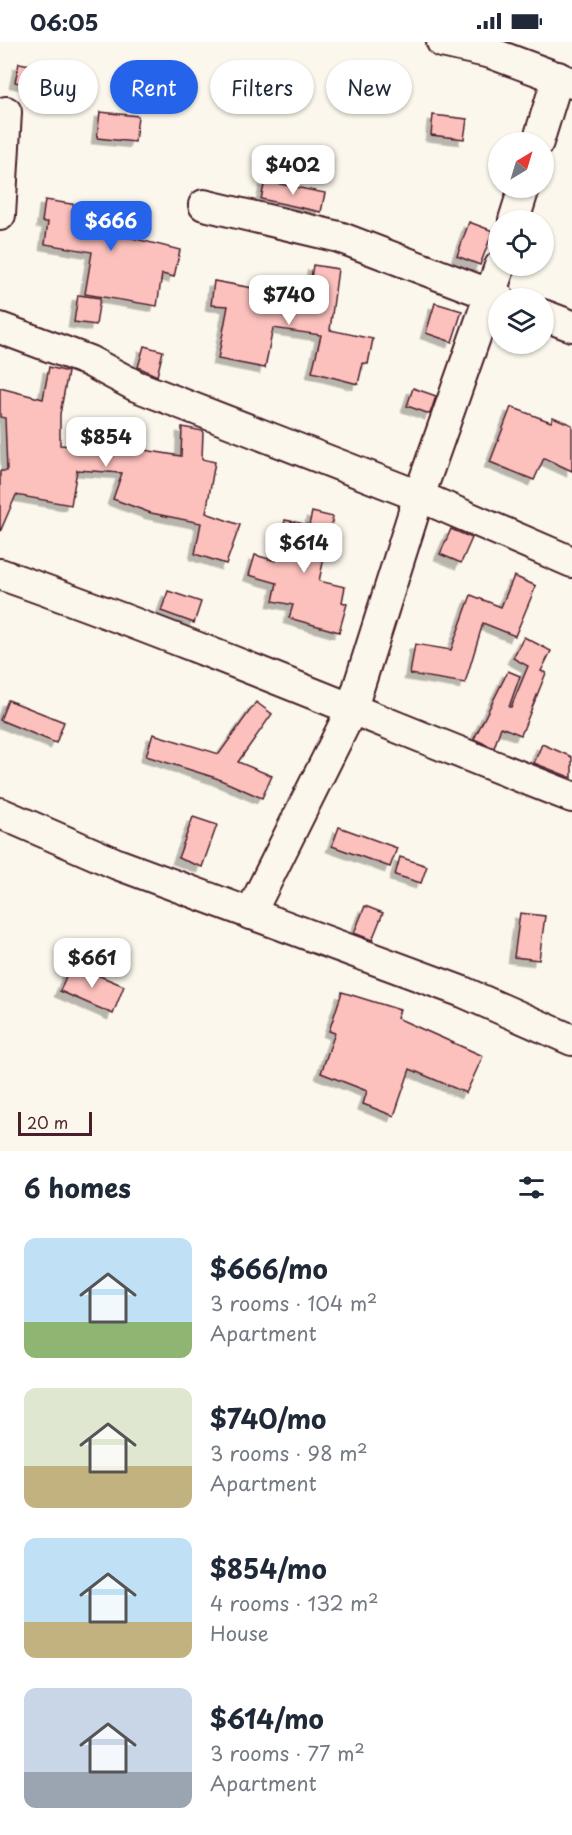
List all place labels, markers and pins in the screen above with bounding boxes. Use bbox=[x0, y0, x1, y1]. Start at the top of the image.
pin: $402 bbox=[257, 145, 329, 196]
pin: $666 bbox=[75, 201, 147, 252]
pin: $740 bbox=[253, 275, 325, 326]
pin: $854 bbox=[70, 417, 142, 468]
pin: $614 bbox=[268, 523, 340, 574]
pin: $661 bbox=[56, 938, 128, 989]

